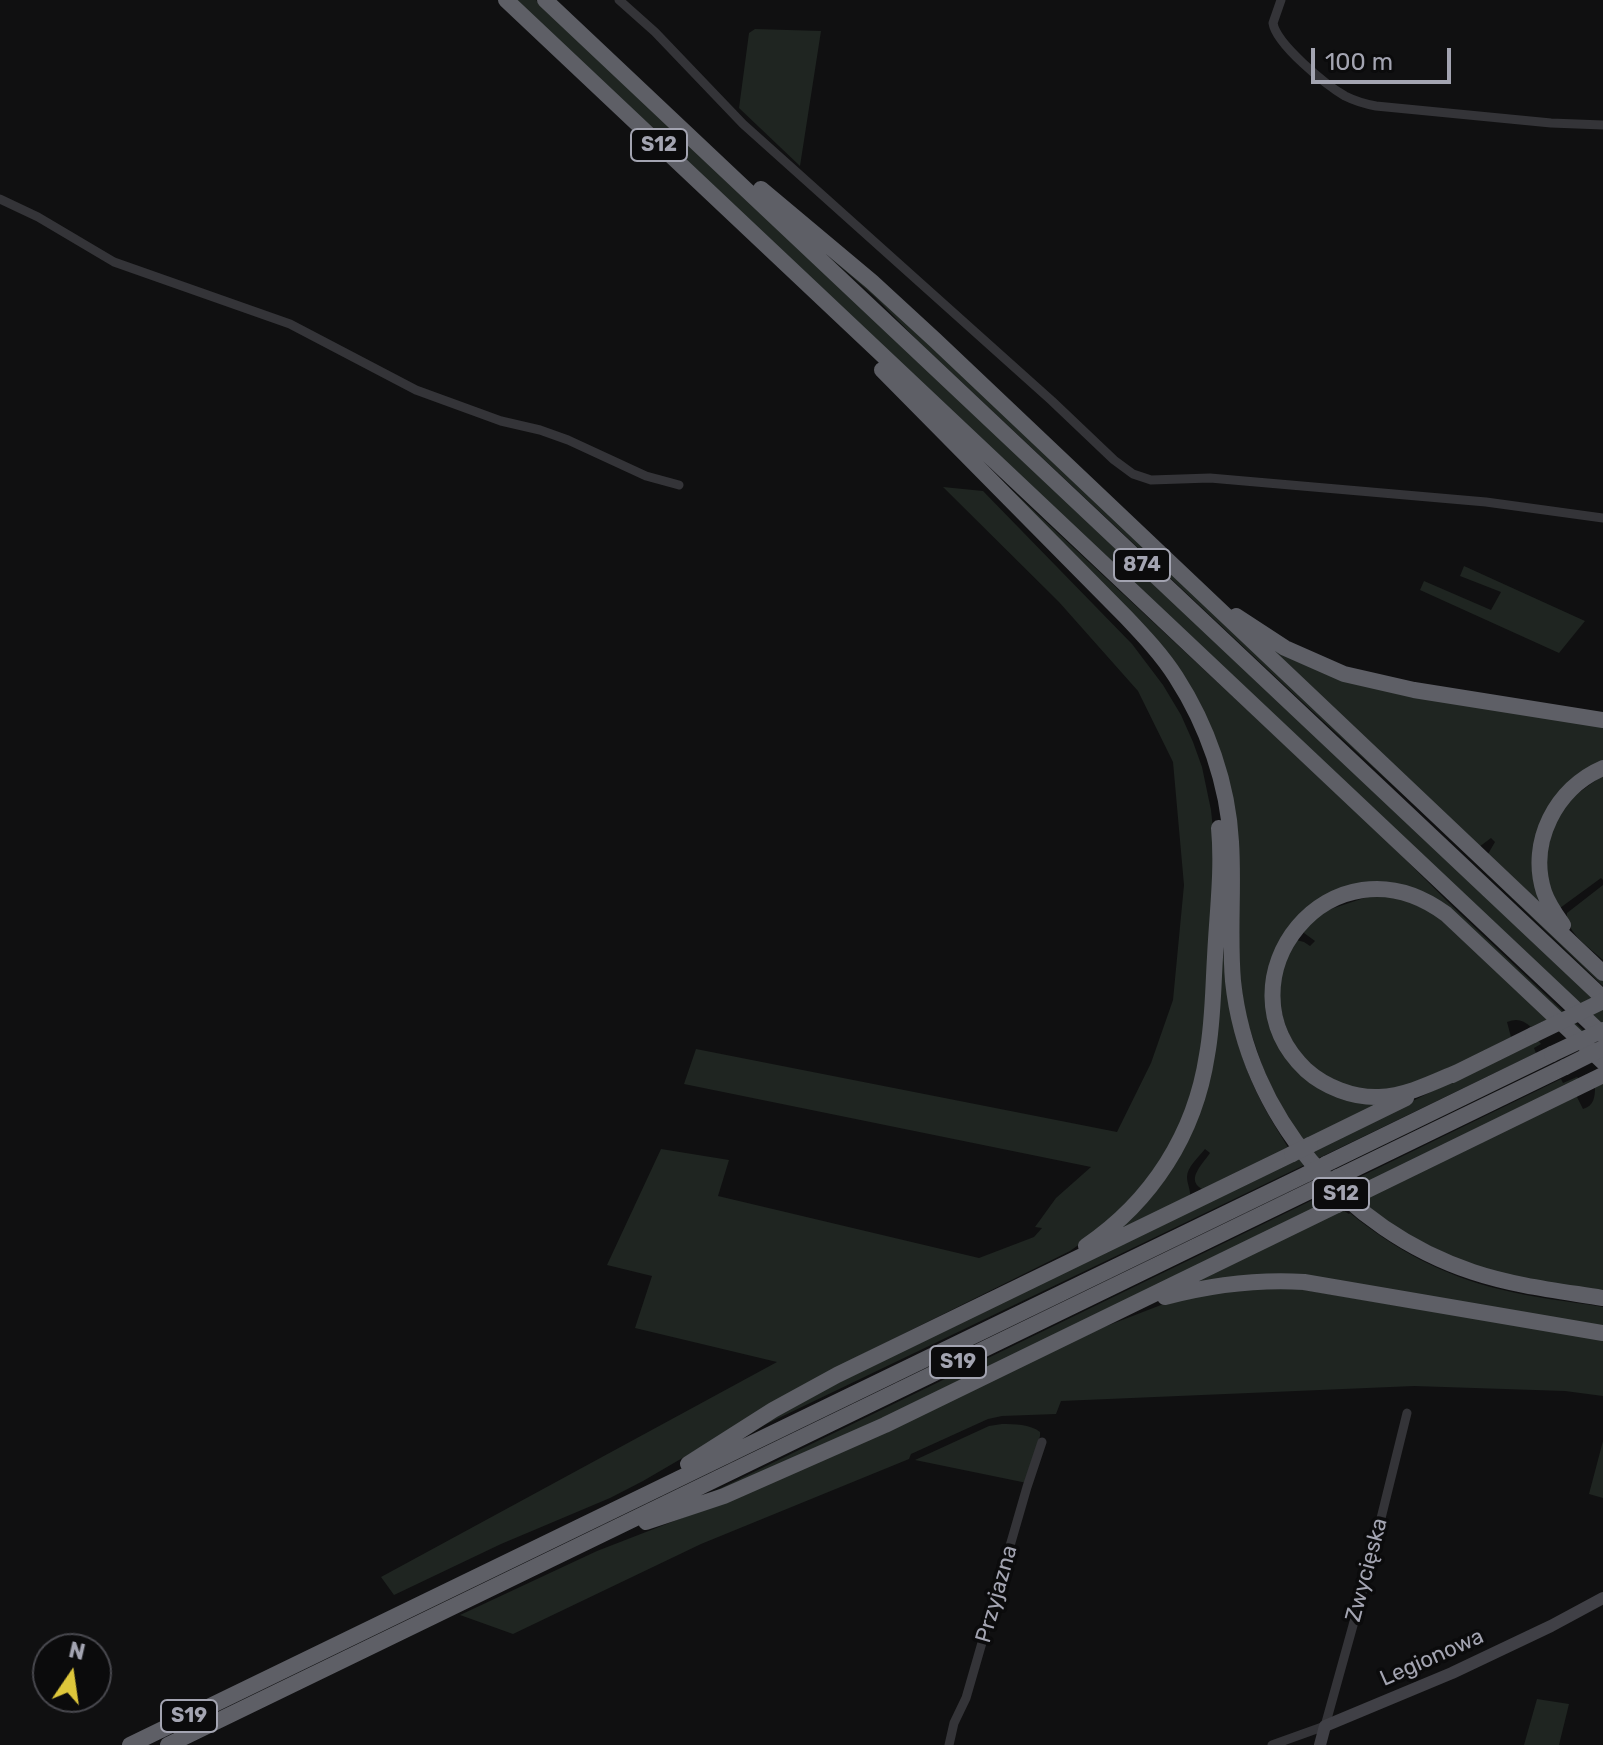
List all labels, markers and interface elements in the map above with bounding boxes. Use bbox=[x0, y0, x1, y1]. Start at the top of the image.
scale bar bbox=[1315, 32, 1455, 82]
text: 100 m bbox=[1325, 48, 1393, 76]
road number: S12 bbox=[631, 129, 687, 161]
road number: 874 bbox=[1114, 549, 1170, 581]
road number: S12 bbox=[1313, 1178, 1369, 1210]
road number: S19 bbox=[930, 1346, 986, 1378]
street label: Zwycięska bbox=[1340, 1515, 1394, 1625]
street label: Przyjazna bbox=[971, 1542, 1023, 1646]
street label: Legionowa bbox=[1376, 1623, 1488, 1693]
north arrow bbox=[32, 1633, 112, 1713]
text: N bbox=[66, 1636, 88, 1666]
road number: S19 bbox=[161, 1700, 217, 1732]

